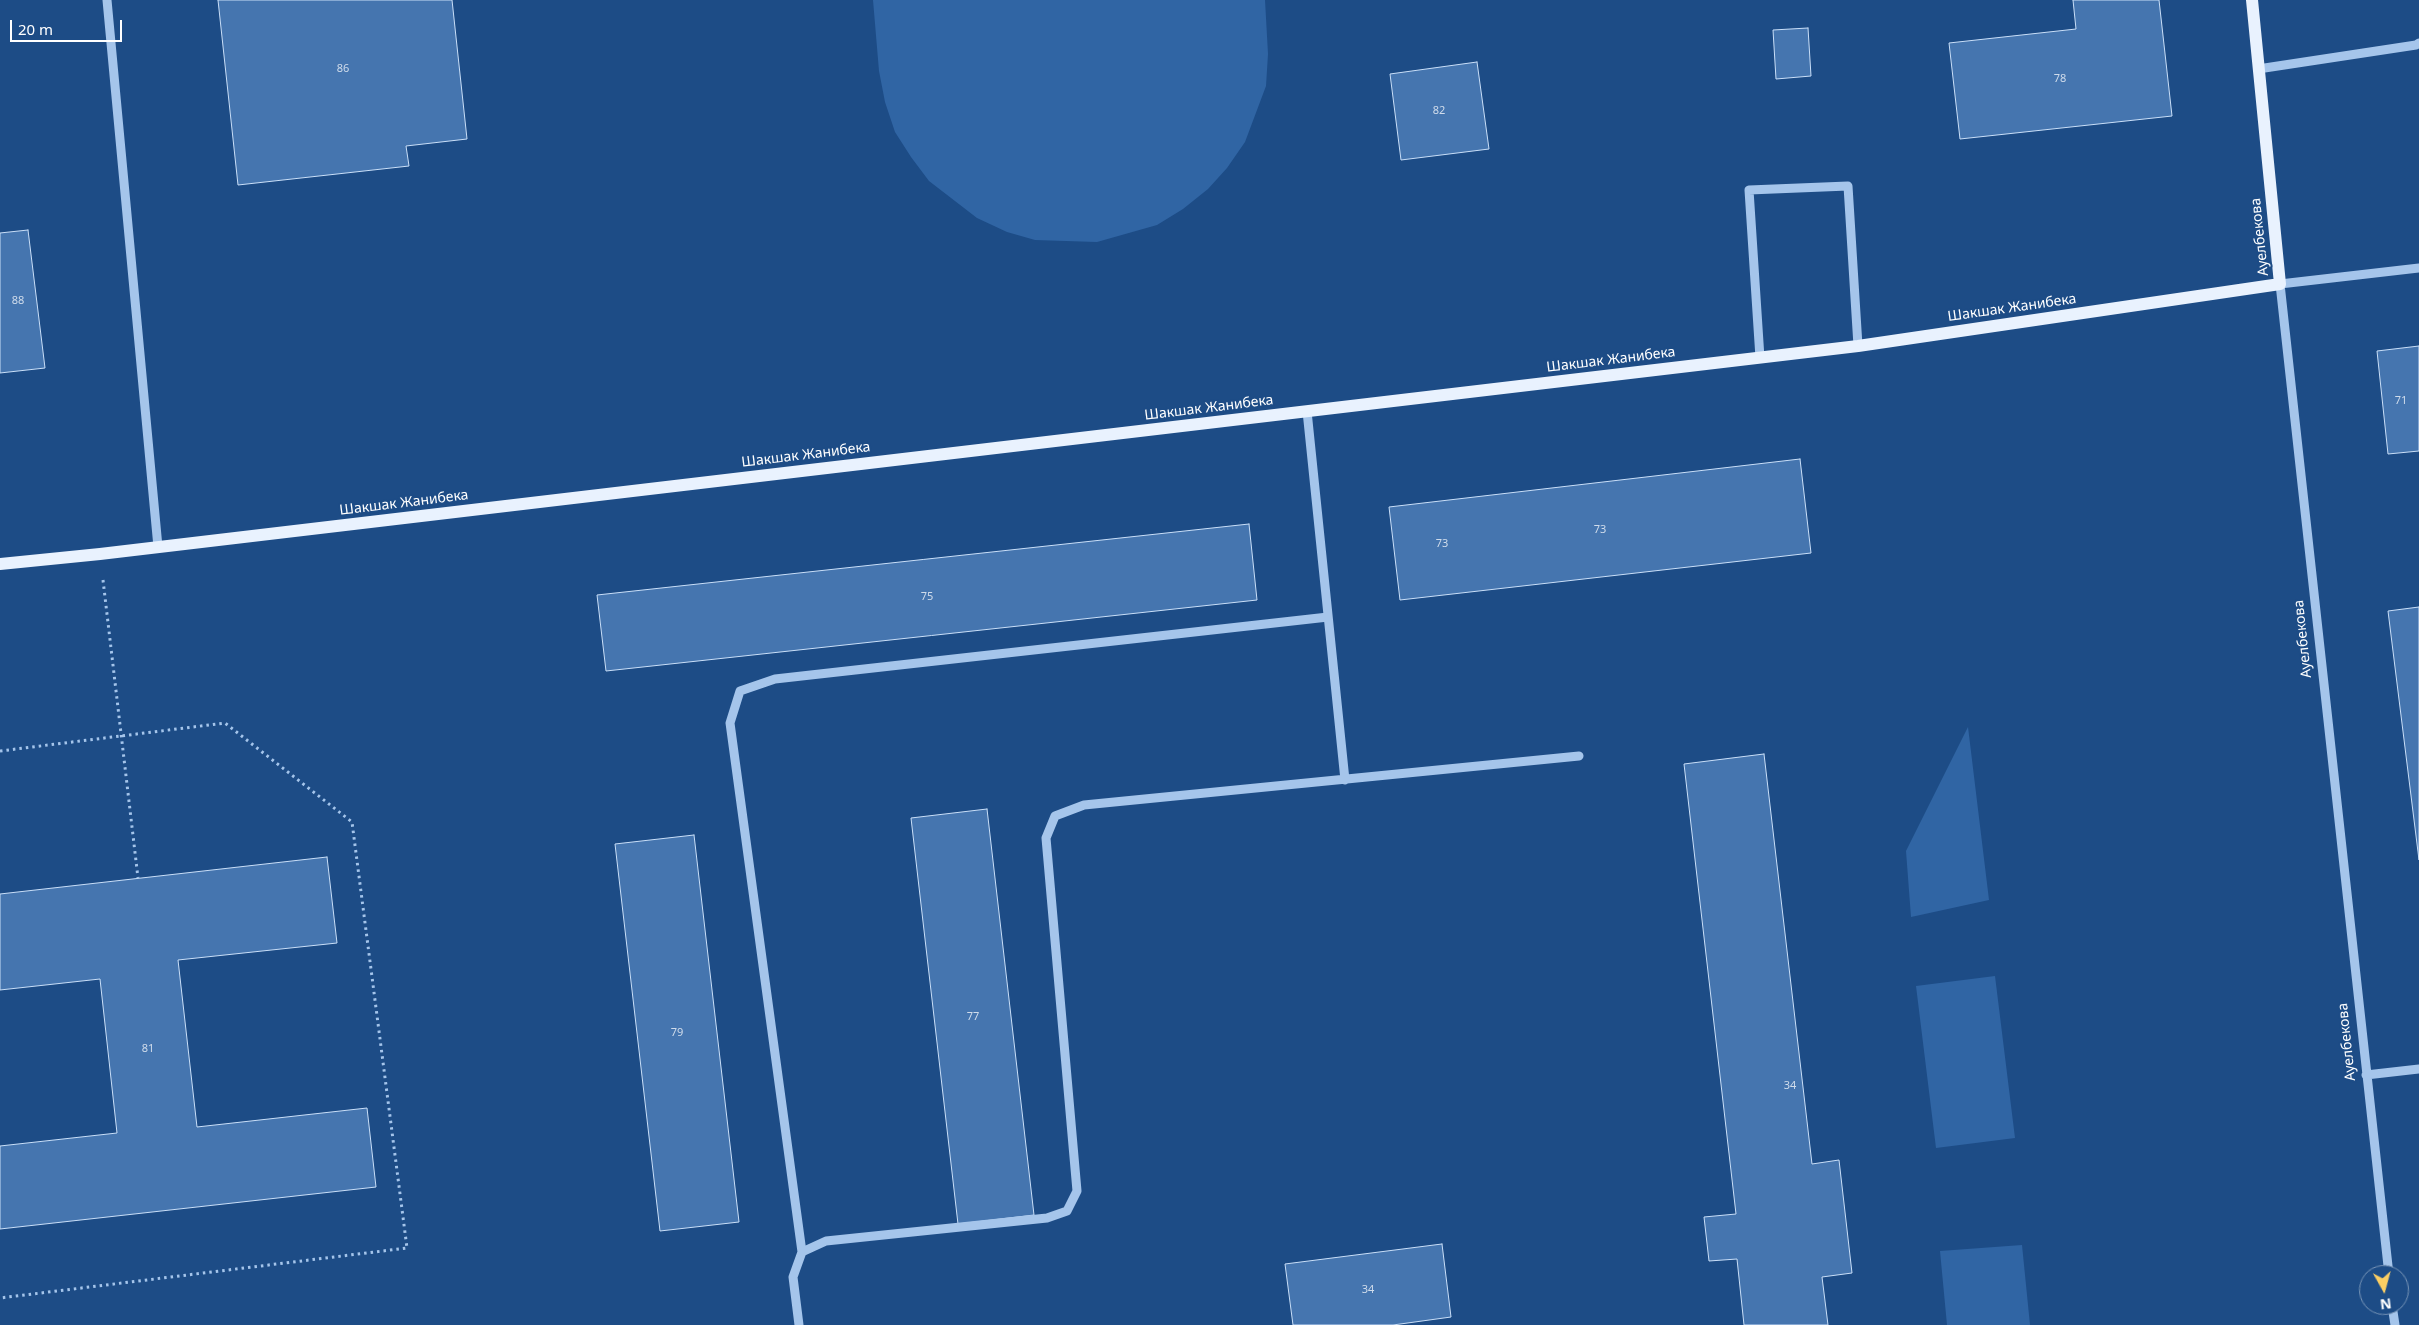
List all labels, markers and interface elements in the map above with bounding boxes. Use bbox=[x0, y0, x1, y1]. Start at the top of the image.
scale bar bbox=[12, 10, 125, 42]
text: 20 m bbox=[18, 19, 53, 39]
house number: 86 bbox=[337, 62, 349, 76]
house number: 78 bbox=[2054, 72, 2066, 86]
house number: 82 bbox=[1433, 104, 1445, 118]
street label: Ауелбекова bbox=[2248, 197, 2272, 277]
street label: Шакшак Жанибека bbox=[1947, 291, 2077, 325]
house number: 88 bbox=[12, 294, 24, 308]
street label: Шакшак Жанибека bbox=[1546, 344, 1676, 376]
street label: Шакшак Жанибека bbox=[1144, 392, 1274, 424]
house number: 71 bbox=[2395, 394, 2407, 408]
street label: Шакшак Жанибека bbox=[741, 439, 871, 471]
street label: Шакшак Жанибека bbox=[339, 487, 469, 519]
house number: 73 bbox=[1594, 523, 1606, 537]
house number: 73 bbox=[1436, 537, 1448, 551]
house number: 75 bbox=[921, 590, 933, 604]
street label: Ауелбекова bbox=[2291, 599, 2315, 679]
street label: Ауелбекова bbox=[2335, 1002, 2359, 1082]
house number: 77 bbox=[967, 1010, 979, 1024]
house number: 79 bbox=[671, 1026, 683, 1040]
house number: 81 bbox=[142, 1042, 154, 1056]
house number: 34 bbox=[1784, 1079, 1796, 1093]
north arrow bbox=[2359, 1265, 2409, 1315]
house number: 34 bbox=[1362, 1283, 1374, 1297]
text: N bbox=[2379, 1294, 2393, 1315]

